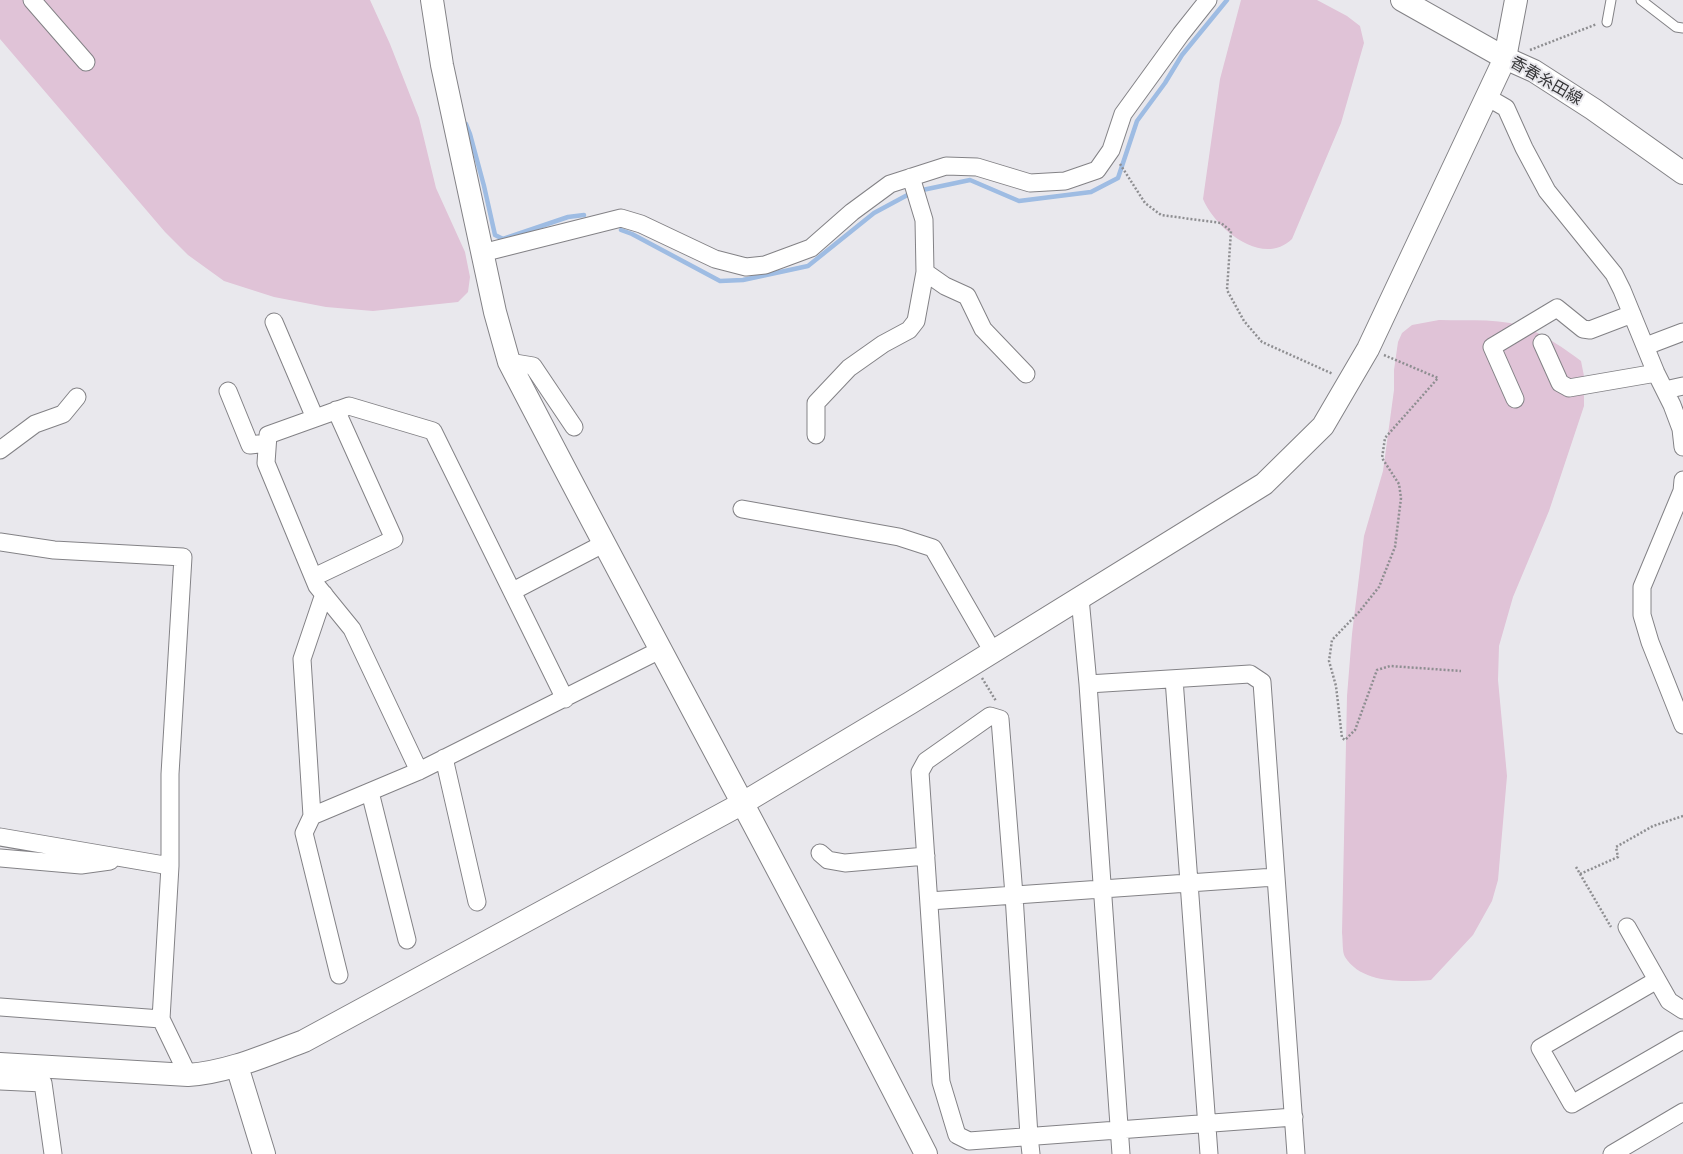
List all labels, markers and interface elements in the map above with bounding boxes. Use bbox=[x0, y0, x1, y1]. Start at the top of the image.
street label: 香春糸田線 bbox=[1507, 53, 1585, 109]

